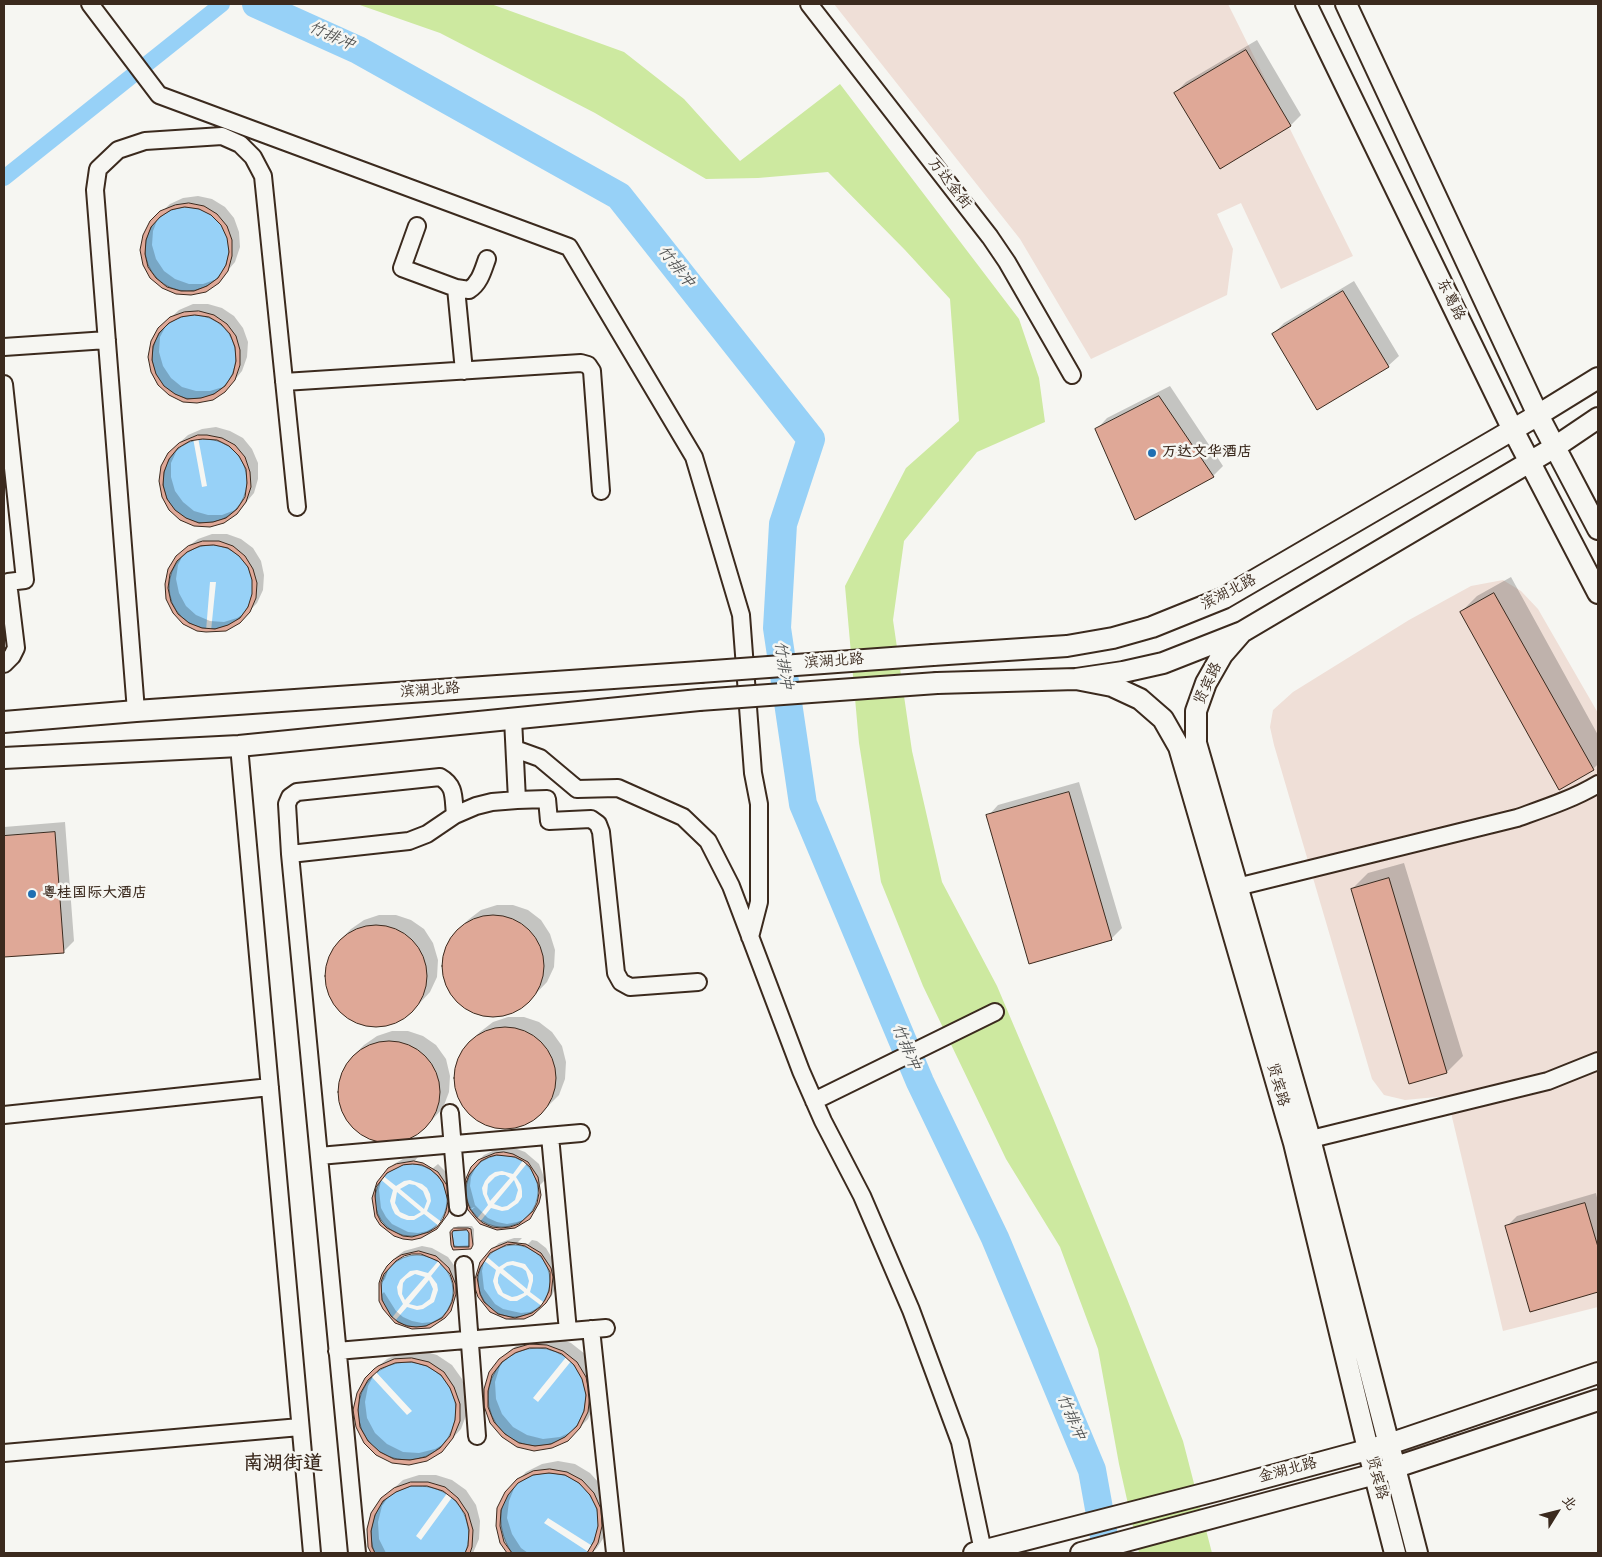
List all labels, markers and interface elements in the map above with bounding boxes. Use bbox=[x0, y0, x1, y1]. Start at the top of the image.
water label: 竹排冲 bbox=[305, 18, 357, 56]
street label: 万达金街 bbox=[923, 155, 975, 213]
water label: 竹排冲 bbox=[653, 242, 697, 292]
street label: 东葛路 bbox=[1432, 276, 1468, 324]
place label: 万达文华酒店 bbox=[1162, 444, 1252, 462]
marker: 万达文华酒店 bbox=[1146, 447, 1158, 459]
street label: 滨湖北路 bbox=[1198, 571, 1260, 615]
water label: 竹排冲 bbox=[769, 640, 795, 690]
street label: 滨湖北路 bbox=[803, 651, 865, 673]
street label: 贤宾路 bbox=[1191, 660, 1227, 708]
street label: 滨湖北路 bbox=[399, 680, 461, 702]
place label: 粤桂国际大酒店 bbox=[42, 885, 147, 903]
marker: 粤桂国际大酒店 bbox=[26, 888, 38, 900]
water label: 竹排冲 bbox=[887, 1021, 923, 1073]
street label: 贤宾路 bbox=[1262, 1061, 1292, 1109]
water label: 竹排冲 bbox=[1052, 1391, 1088, 1443]
district label: 南湖街道 bbox=[243, 1453, 323, 1477]
street label: 贤宾路 bbox=[1361, 1454, 1391, 1502]
street label: 金湖北路 bbox=[1257, 1455, 1319, 1487]
north arrow bbox=[1532, 1487, 1582, 1537]
text: 北 bbox=[1557, 1492, 1581, 1515]

